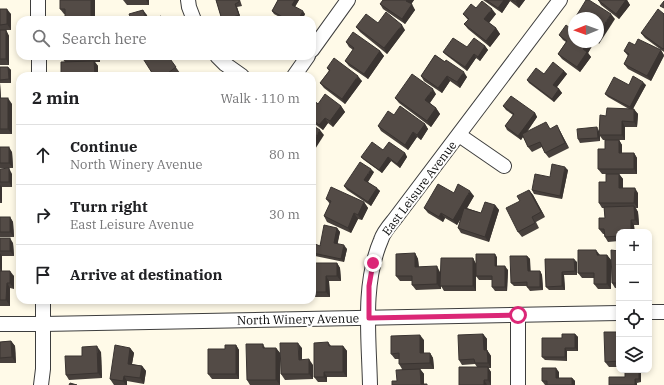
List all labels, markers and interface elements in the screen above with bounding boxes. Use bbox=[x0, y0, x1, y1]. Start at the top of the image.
north arrow bbox=[568, 12, 604, 48]
search box bbox=[16, 16, 316, 60]
icon: search bbox=[30, 27, 52, 49]
text: Search here bbox=[62, 29, 147, 48]
text: 2 min bbox=[32, 87, 80, 109]
text: Walk · 110 m bbox=[221, 90, 300, 107]
text: Continue bbox=[70, 137, 137, 156]
street label: East Leisure Avenue bbox=[379, 138, 459, 238]
icon: ahead bbox=[32, 144, 54, 166]
text: 80 m bbox=[269, 146, 300, 163]
text: North Winery Avenue bbox=[70, 156, 203, 173]
text: Turn right bbox=[70, 197, 148, 216]
icon: right bbox=[32, 204, 54, 226]
text: 30 m bbox=[269, 206, 300, 223]
text: East Leisure Avenue bbox=[70, 216, 194, 233]
map controls bbox=[616, 229, 652, 373]
button: + bbox=[616, 229, 652, 265]
route end bbox=[364, 254, 382, 272]
icon: arrive bbox=[32, 264, 54, 286]
text: Arrive at destination bbox=[70, 265, 222, 284]
button: − bbox=[616, 265, 652, 301]
button: locate bbox=[616, 301, 652, 337]
route start bbox=[509, 306, 527, 324]
street label: North Winery Avenue bbox=[237, 310, 359, 328]
button: layers bbox=[616, 337, 652, 373]

